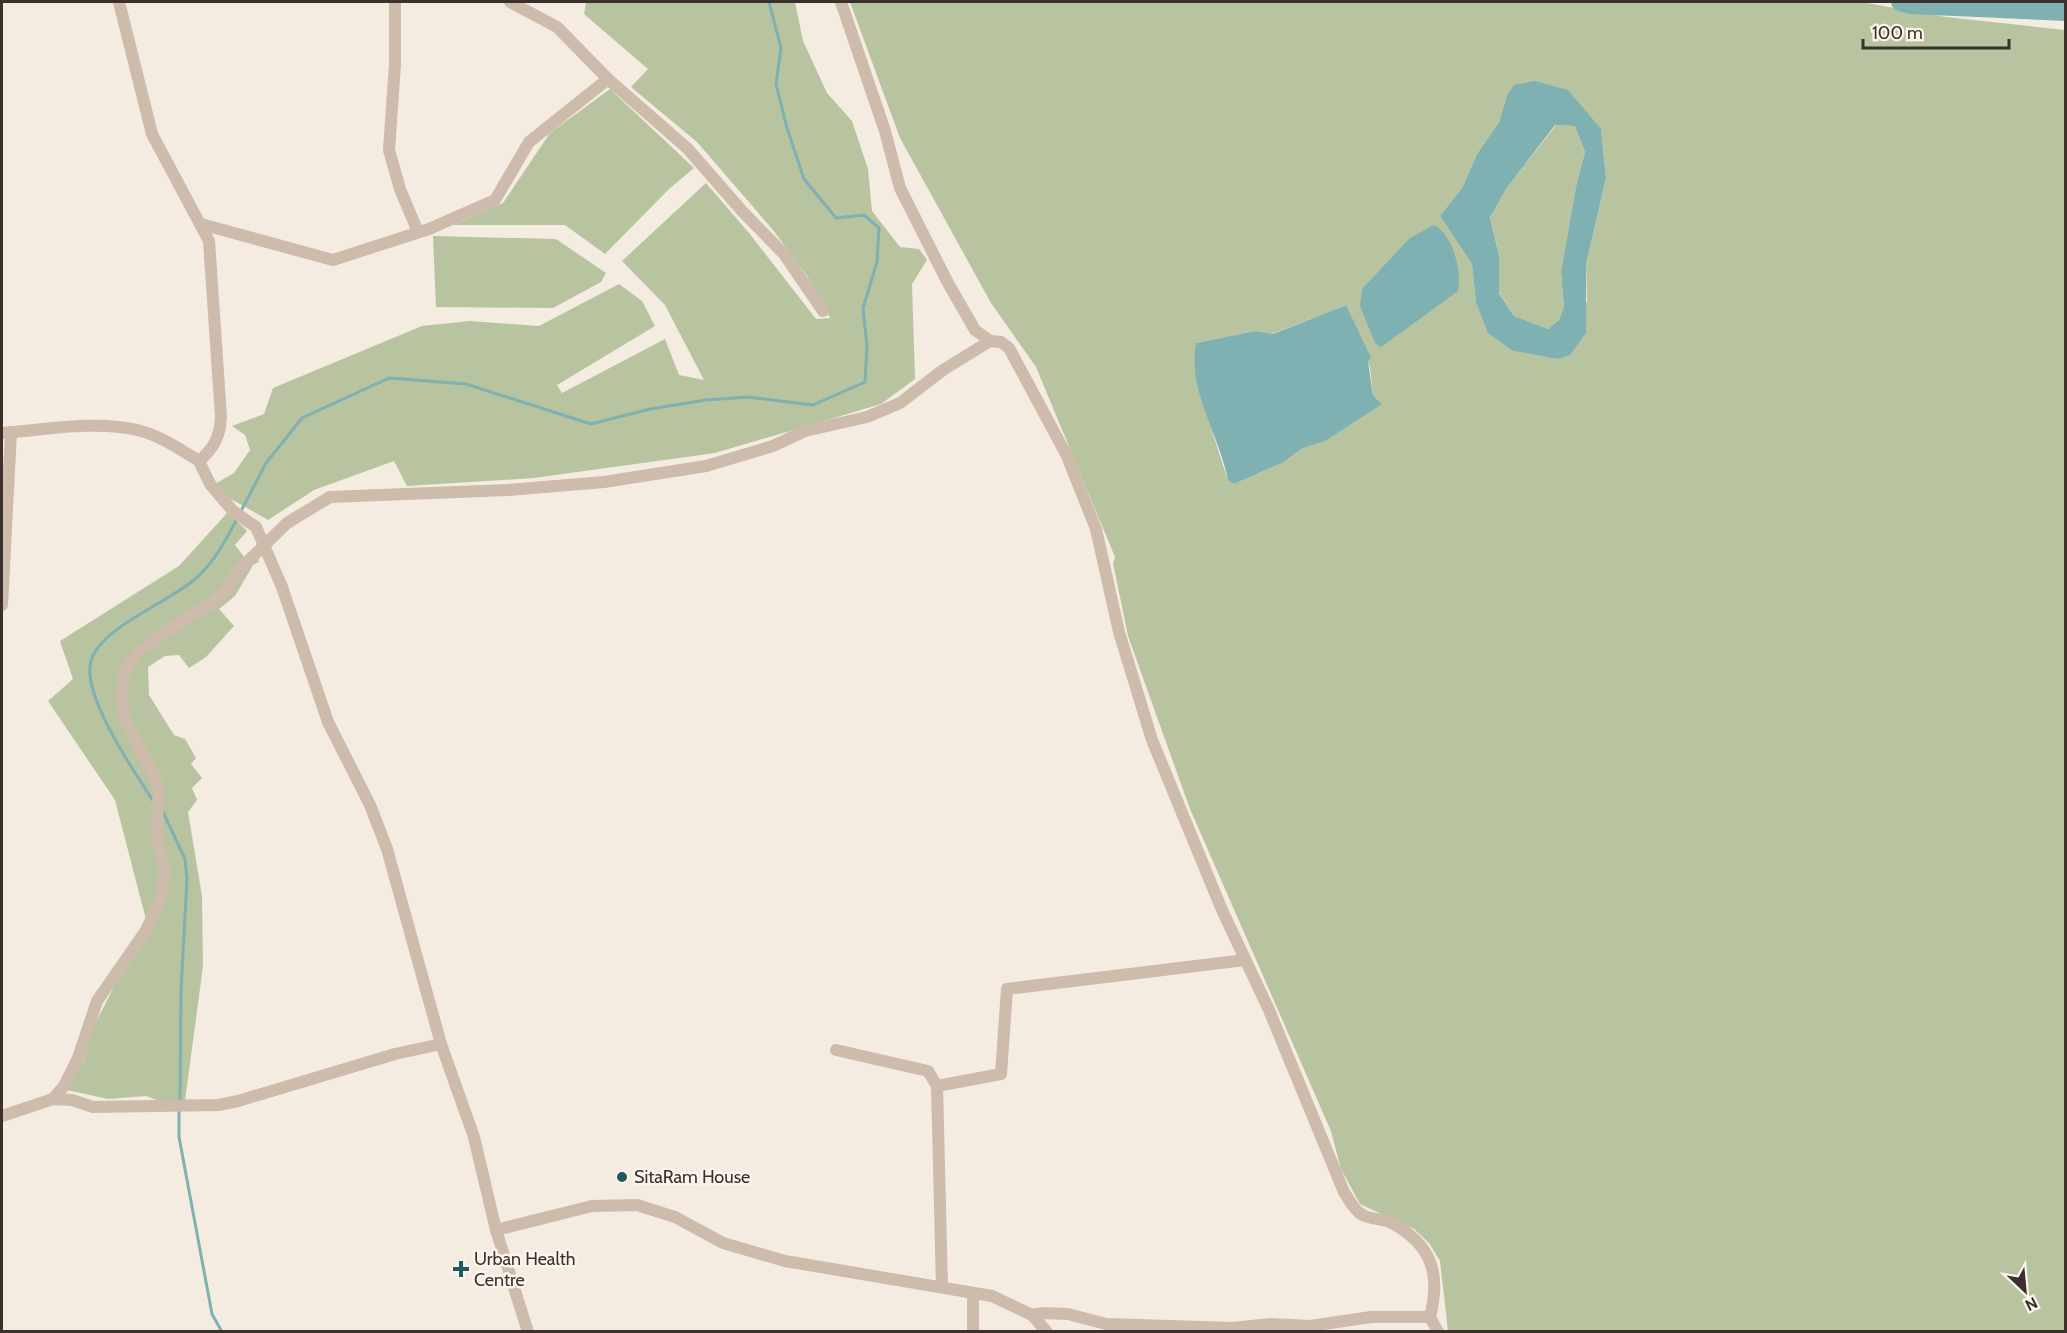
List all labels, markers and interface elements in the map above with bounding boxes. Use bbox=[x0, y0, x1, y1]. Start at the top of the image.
scale bar bbox=[1863, 12, 2008, 50]
text: 100 m bbox=[1872, 22, 1923, 44]
place label: SitaRam House bbox=[634, 1166, 750, 1188]
marker: SitaRam House bbox=[615, 1170, 629, 1184]
place label: Urban Health Centre bbox=[474, 1248, 575, 1291]
marker: Urban Health Centre bbox=[452, 1260, 470, 1278]
north arrow bbox=[1995, 1261, 2055, 1321]
text: N bbox=[2022, 1293, 2041, 1315]

